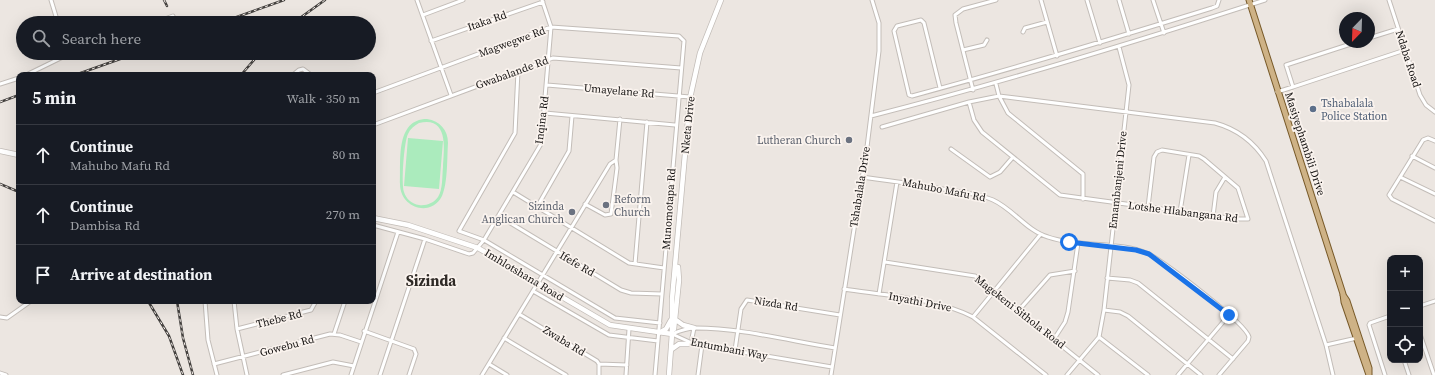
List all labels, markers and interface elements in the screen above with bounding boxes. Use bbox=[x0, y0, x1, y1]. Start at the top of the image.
street label: Itaka Rd bbox=[465, 7, 509, 35]
north arrow bbox=[1339, 12, 1375, 48]
search box bbox=[16, 16, 376, 60]
street label: Magwegwe Rd bbox=[476, 23, 548, 61]
icon: search bbox=[30, 27, 52, 49]
text: Search here bbox=[62, 28, 141, 49]
street label: Ndaba Road bbox=[1392, 29, 1425, 90]
street label: Gwabalande Rd bbox=[474, 53, 551, 93]
street label: Umayelane Rd bbox=[583, 80, 656, 102]
text: 5 min bbox=[32, 86, 76, 110]
text: Walk · 350 m bbox=[287, 90, 360, 107]
street label: Masiyephambili Drive bbox=[1281, 90, 1329, 198]
street label: Inqina Rd bbox=[532, 94, 552, 145]
street label: Nketa Drive bbox=[678, 95, 699, 155]
place label: Tshabalala Police Station bbox=[1321, 96, 1388, 124]
marker: Tshabalala Police Station bbox=[1308, 104, 1318, 114]
street label: Emambanjeni Drive bbox=[1105, 130, 1131, 230]
place label: Lutheran Church bbox=[757, 133, 841, 148]
marker: Lutheran Church bbox=[844, 135, 854, 145]
text: Continue bbox=[70, 136, 133, 157]
icon: ahead bbox=[32, 144, 54, 166]
street label: Tshabalala Drive bbox=[846, 145, 874, 228]
text: 80 m bbox=[332, 146, 360, 163]
text: Mahubo Mafu Rd bbox=[70, 157, 170, 174]
street label: Munomotapa Rd bbox=[659, 167, 679, 250]
street label: Mahubo Mafu Rd bbox=[901, 175, 988, 206]
place label: Reform Church bbox=[614, 192, 651, 220]
text: Continue bbox=[70, 196, 133, 217]
street label: Lotshe Hlabangana Rd bbox=[1127, 198, 1240, 226]
place label: Sizinda Anglican Church bbox=[481, 199, 564, 227]
marker: Reform Church bbox=[601, 200, 611, 210]
icon: ahead bbox=[32, 204, 54, 226]
text: 270 m bbox=[326, 206, 360, 223]
marker: Sizinda Anglican Church bbox=[567, 207, 577, 217]
text: Dambisa Rd bbox=[70, 217, 140, 234]
route start bbox=[1060, 233, 1078, 251]
street label: Imhlotshana Road bbox=[482, 245, 567, 305]
street label: Ifefe Rd bbox=[557, 248, 598, 280]
map controls bbox=[1387, 255, 1423, 363]
button: + bbox=[1387, 255, 1423, 291]
icon: arrive bbox=[32, 264, 54, 286]
text: Arrive at destination bbox=[70, 264, 212, 285]
district label: Sizinda bbox=[406, 270, 457, 291]
street label: Magekeni Sithola Road bbox=[971, 272, 1069, 353]
street label: Inyathi Drive bbox=[887, 289, 953, 316]
button: − bbox=[1387, 291, 1423, 327]
street label: Nizda Rd bbox=[753, 293, 800, 315]
street label: Thebe Rd bbox=[255, 306, 304, 332]
route end bbox=[1220, 306, 1238, 324]
street label: Zwaba Rd bbox=[540, 322, 589, 360]
button: locate bbox=[1387, 327, 1423, 363]
street label: Gowebu Rd bbox=[258, 331, 317, 360]
street label: Entumbani Way bbox=[689, 334, 769, 364]

